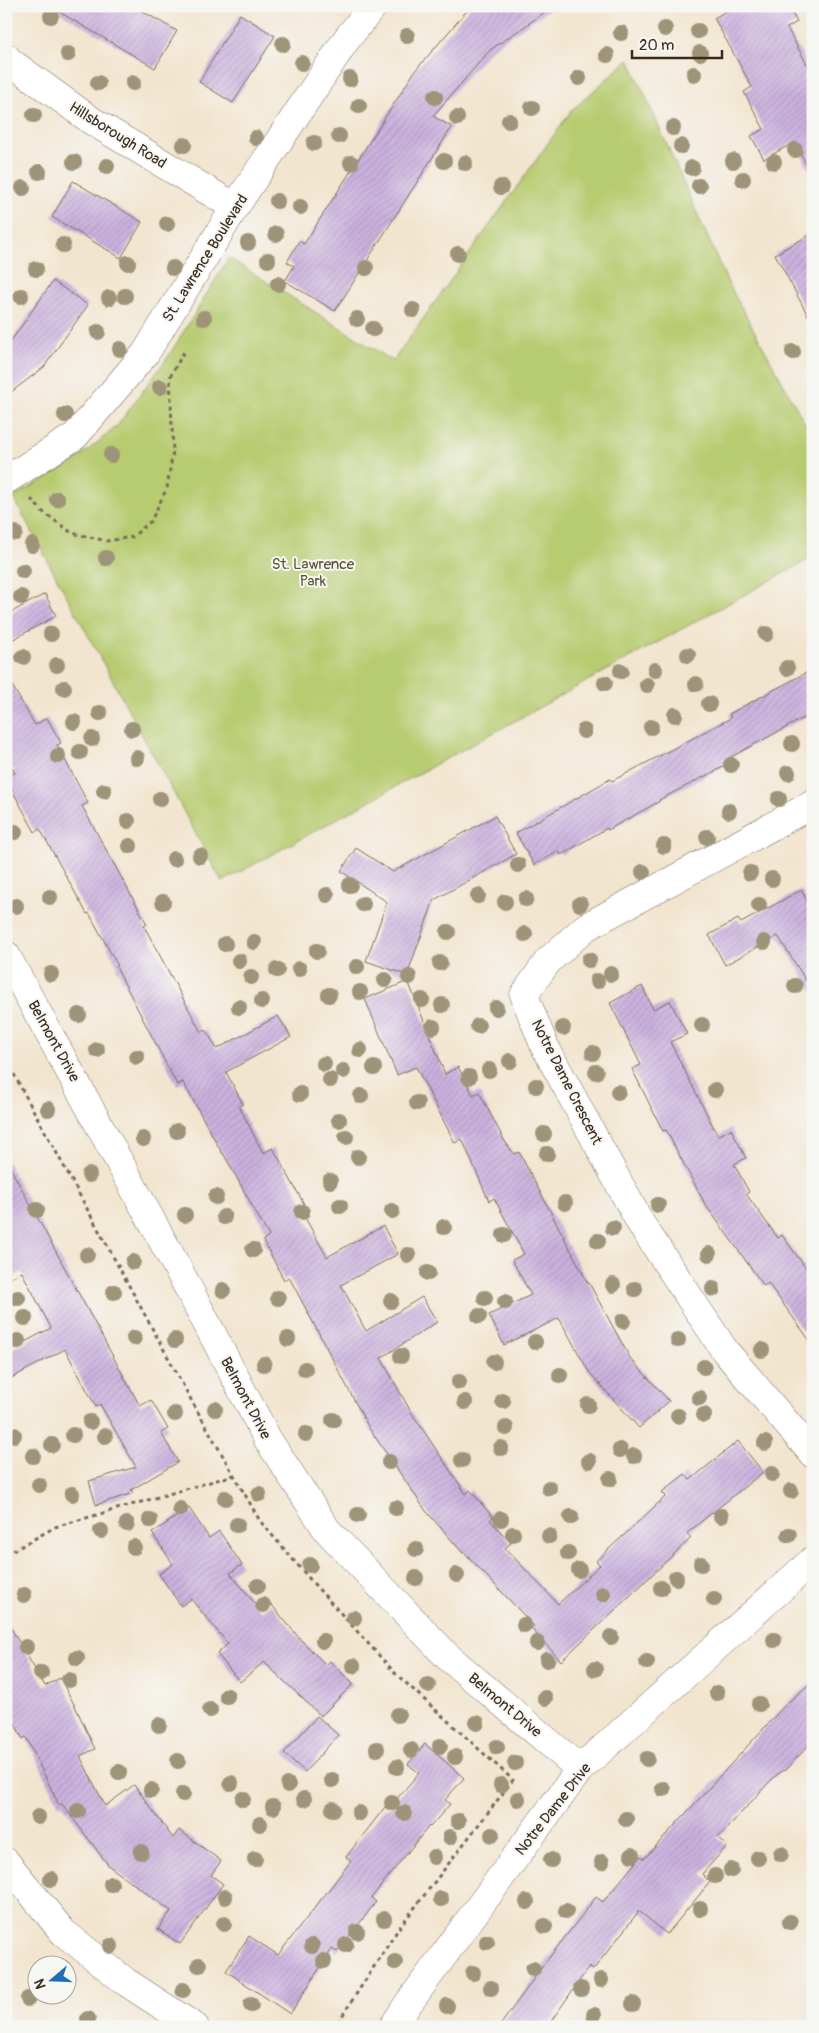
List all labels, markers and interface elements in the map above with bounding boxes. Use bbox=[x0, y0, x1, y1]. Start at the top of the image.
scale bar bbox=[632, 28, 722, 60]
text: 20 m bbox=[639, 36, 674, 55]
street label: Hillsborough Road bbox=[66, 98, 170, 173]
street label: St. Lawrence Boulevard bbox=[158, 191, 252, 326]
park label: St. Lawrence Park bbox=[272, 555, 355, 591]
street label: Belmont Drive bbox=[23, 997, 84, 1086]
street label: Notre Dame Crescent bbox=[527, 1017, 607, 1149]
street label: Belmont Drive bbox=[216, 1354, 275, 1443]
street label: Belmont Drive bbox=[464, 1669, 546, 1742]
street label: Notre Dame Drive bbox=[511, 1759, 596, 1859]
north arrow bbox=[28, 1956, 78, 2006]
text: N bbox=[31, 1977, 50, 1991]

